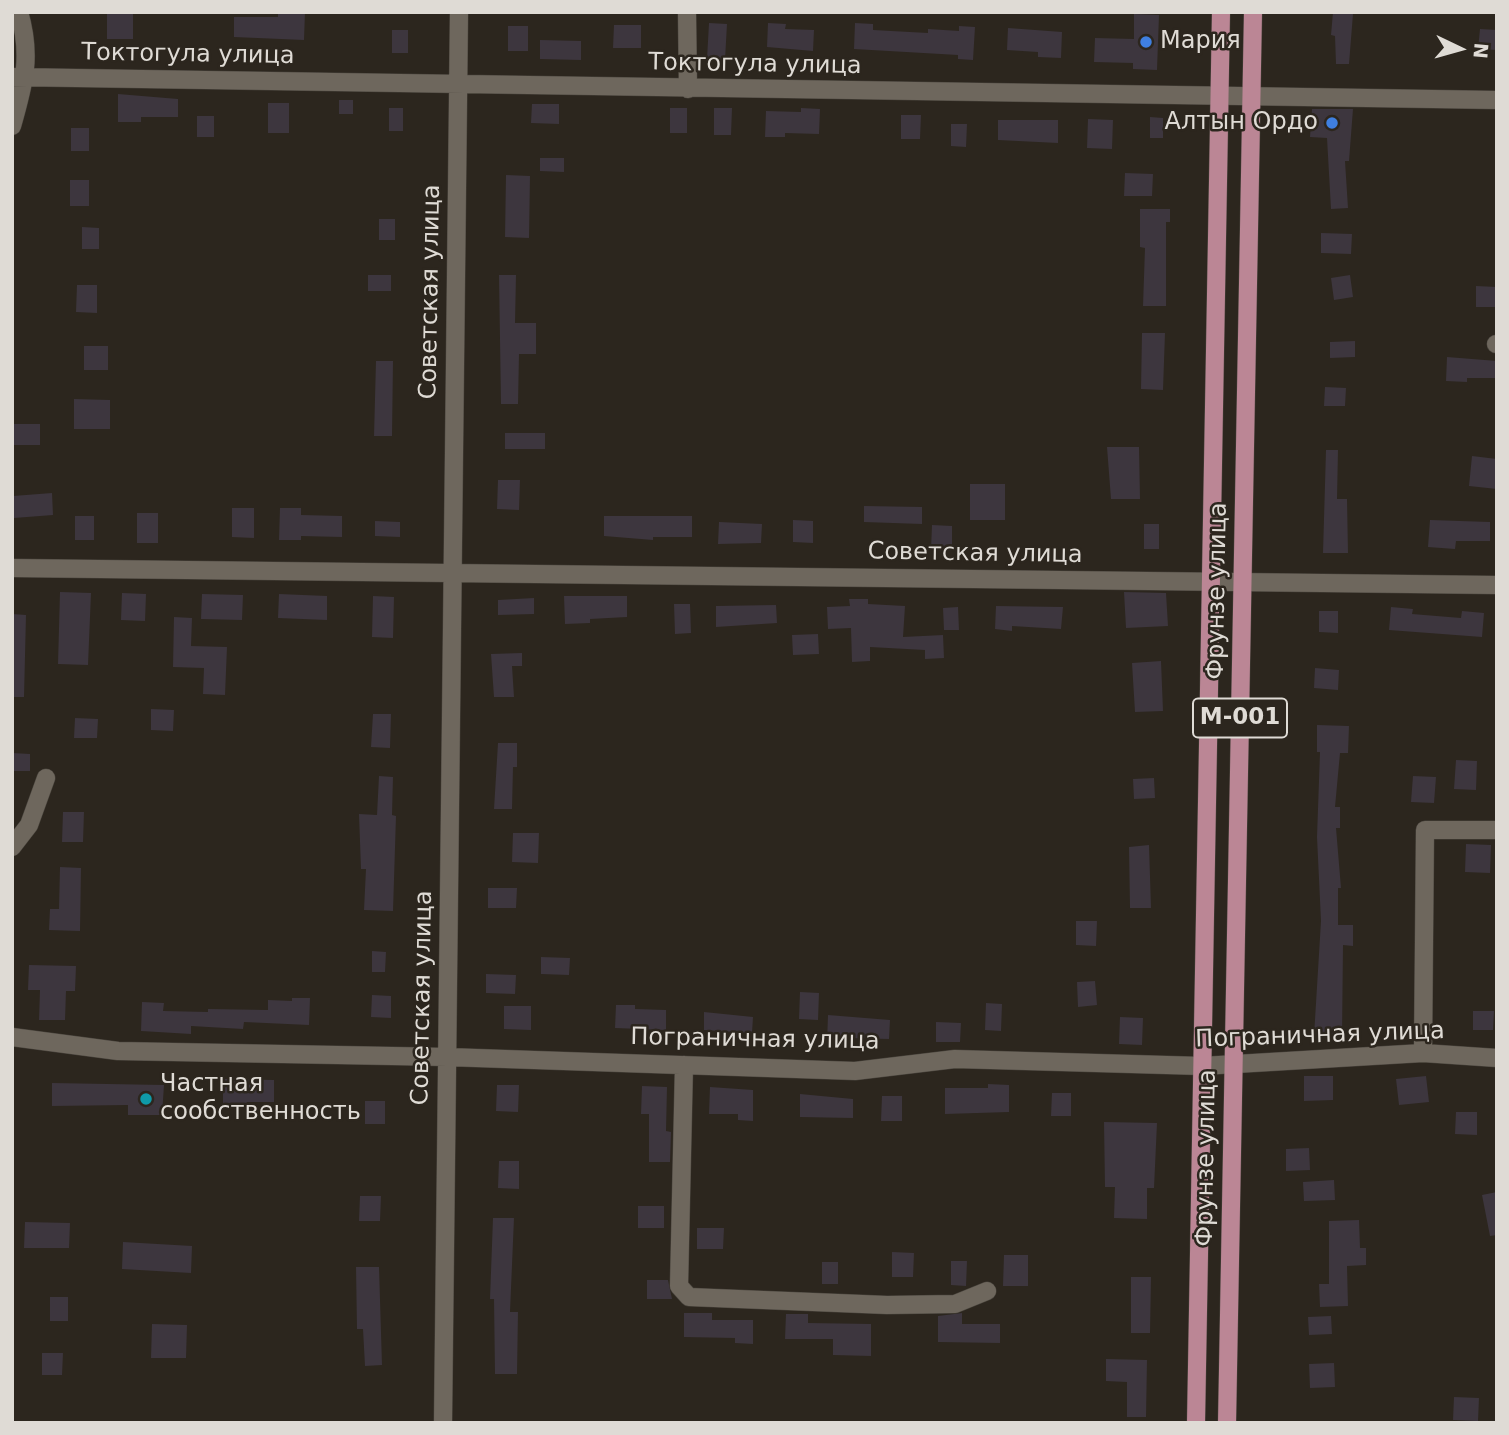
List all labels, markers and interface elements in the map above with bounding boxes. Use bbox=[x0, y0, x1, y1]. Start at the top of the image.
north arrow bbox=[1425, 14, 1495, 84]
place label: Мария bbox=[1160, 28, 1241, 56]
marker: Мария bbox=[1138, 34, 1154, 50]
street label: Токтогула улица bbox=[81, 39, 295, 71]
text: N bbox=[1469, 42, 1493, 60]
street label: Токтогула улица bbox=[648, 49, 862, 81]
place label: Алтын Ордо bbox=[1165, 109, 1318, 137]
marker: Алтын Ордо bbox=[1324, 115, 1340, 131]
street label: Советская улица bbox=[415, 184, 447, 400]
street label: Фрунзе улица bbox=[1202, 502, 1234, 680]
street label: Советская улица bbox=[867, 538, 1083, 570]
road number: M-001 bbox=[1193, 698, 1287, 738]
street label: Советская улица bbox=[407, 890, 439, 1106]
street label: Пограничная улица bbox=[1195, 1017, 1445, 1055]
street label: Пограничная улица bbox=[630, 1023, 880, 1057]
street label: Фрунзе улица bbox=[1191, 1069, 1223, 1247]
place label: Частная сообственность bbox=[160, 1071, 361, 1127]
marker: Частная сообственность bbox=[138, 1091, 154, 1107]

